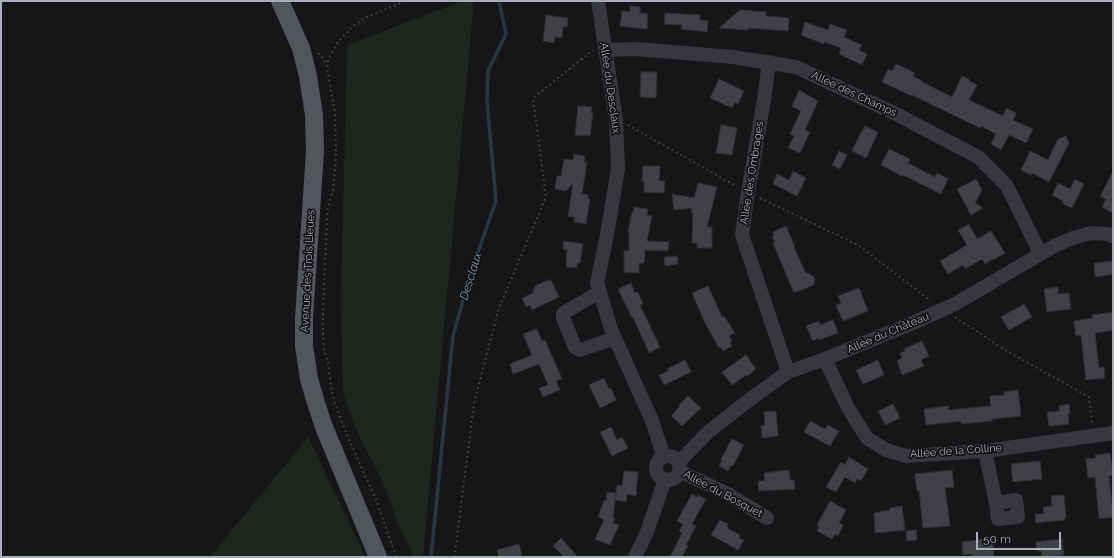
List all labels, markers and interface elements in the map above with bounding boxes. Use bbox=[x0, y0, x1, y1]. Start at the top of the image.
street label: Allée du Desclaux bbox=[597, 41, 623, 135]
street label: Allée des Champs bbox=[809, 68, 899, 120]
street label: Allée des Ombrages bbox=[737, 121, 767, 225]
street label: Avenue des Trois Lieues bbox=[298, 209, 318, 333]
water label: Desclaux bbox=[457, 250, 485, 302]
street label: Allée du Château bbox=[845, 310, 931, 356]
street label: Allée de la Colline bbox=[909, 441, 1003, 461]
street label: Allée du Bosquet bbox=[681, 468, 765, 520]
scale bar bbox=[978, 524, 1063, 550]
text: 50 m bbox=[983, 532, 1011, 546]

